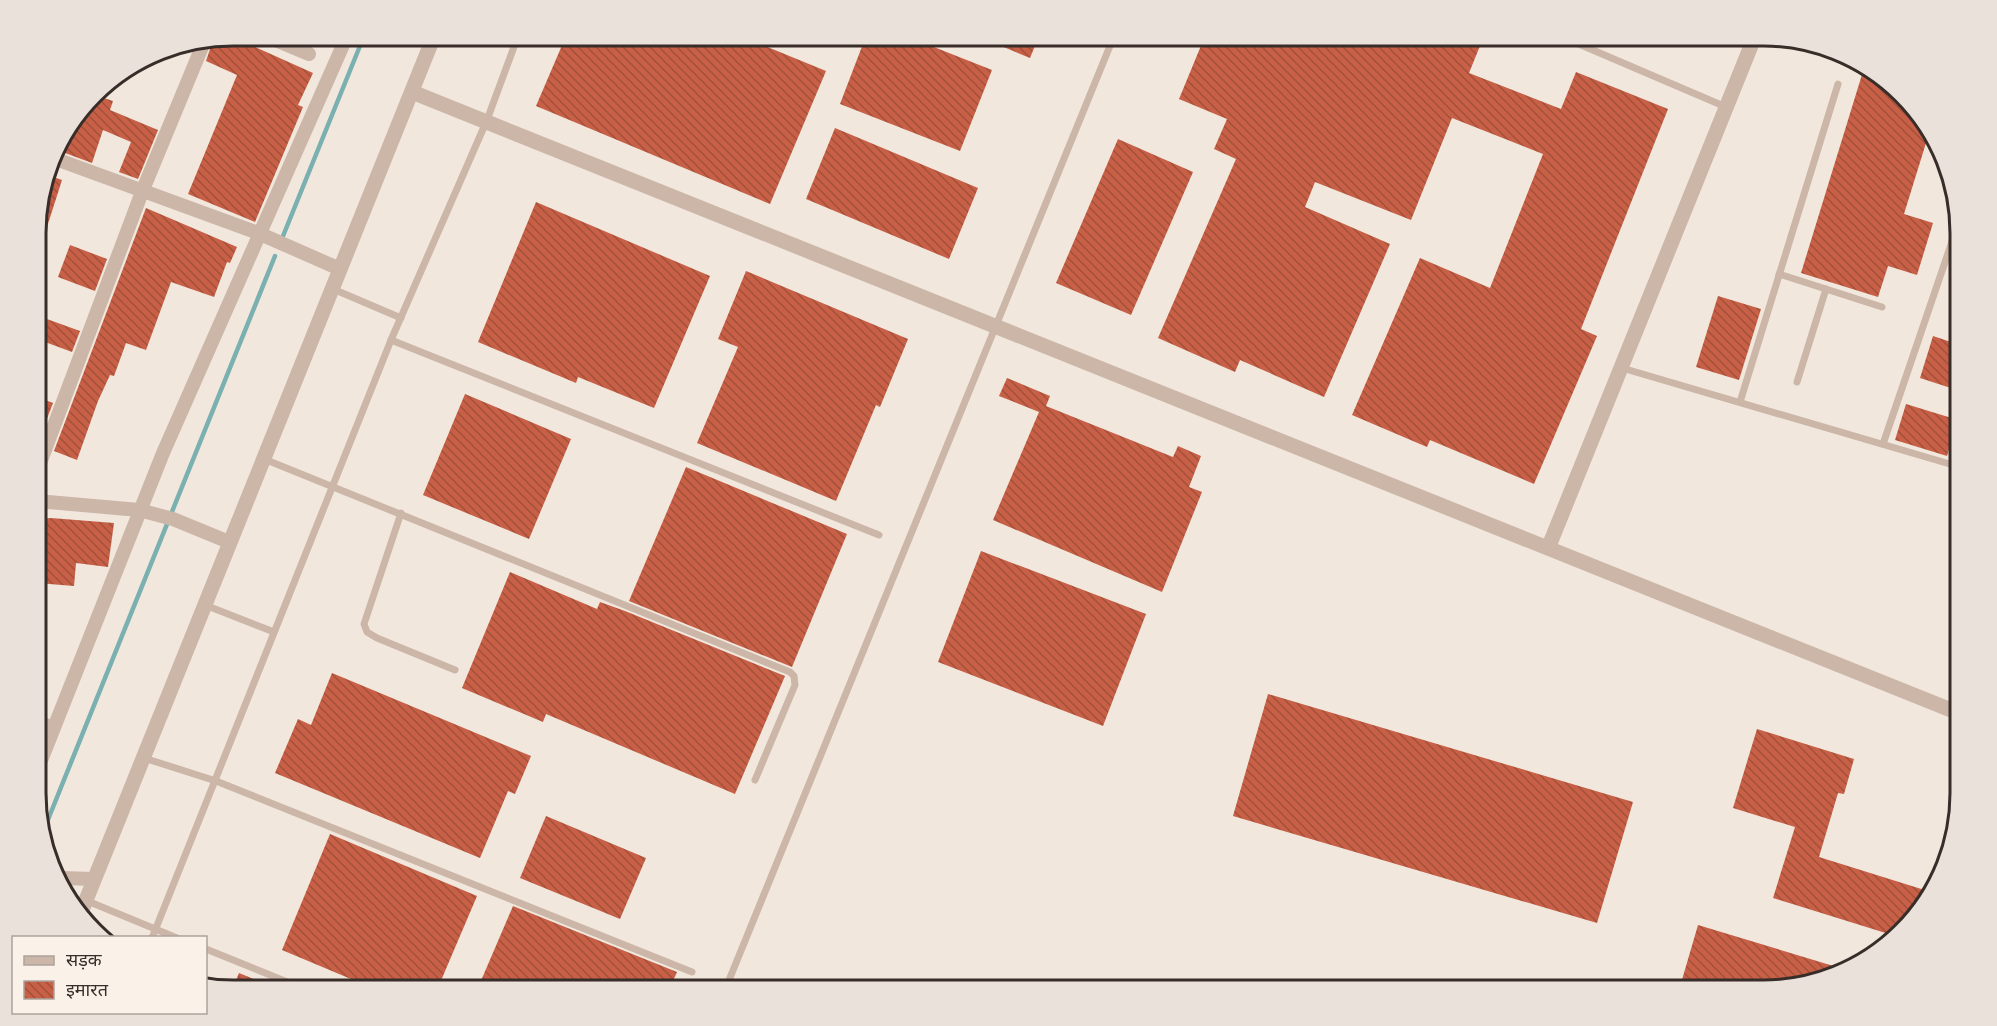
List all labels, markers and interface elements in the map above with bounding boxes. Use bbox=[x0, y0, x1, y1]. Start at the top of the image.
legend bbox=[12, 936, 207, 1014]
text: सड़क bbox=[66, 949, 103, 971]
text: इमारत bbox=[66, 979, 109, 1001]

